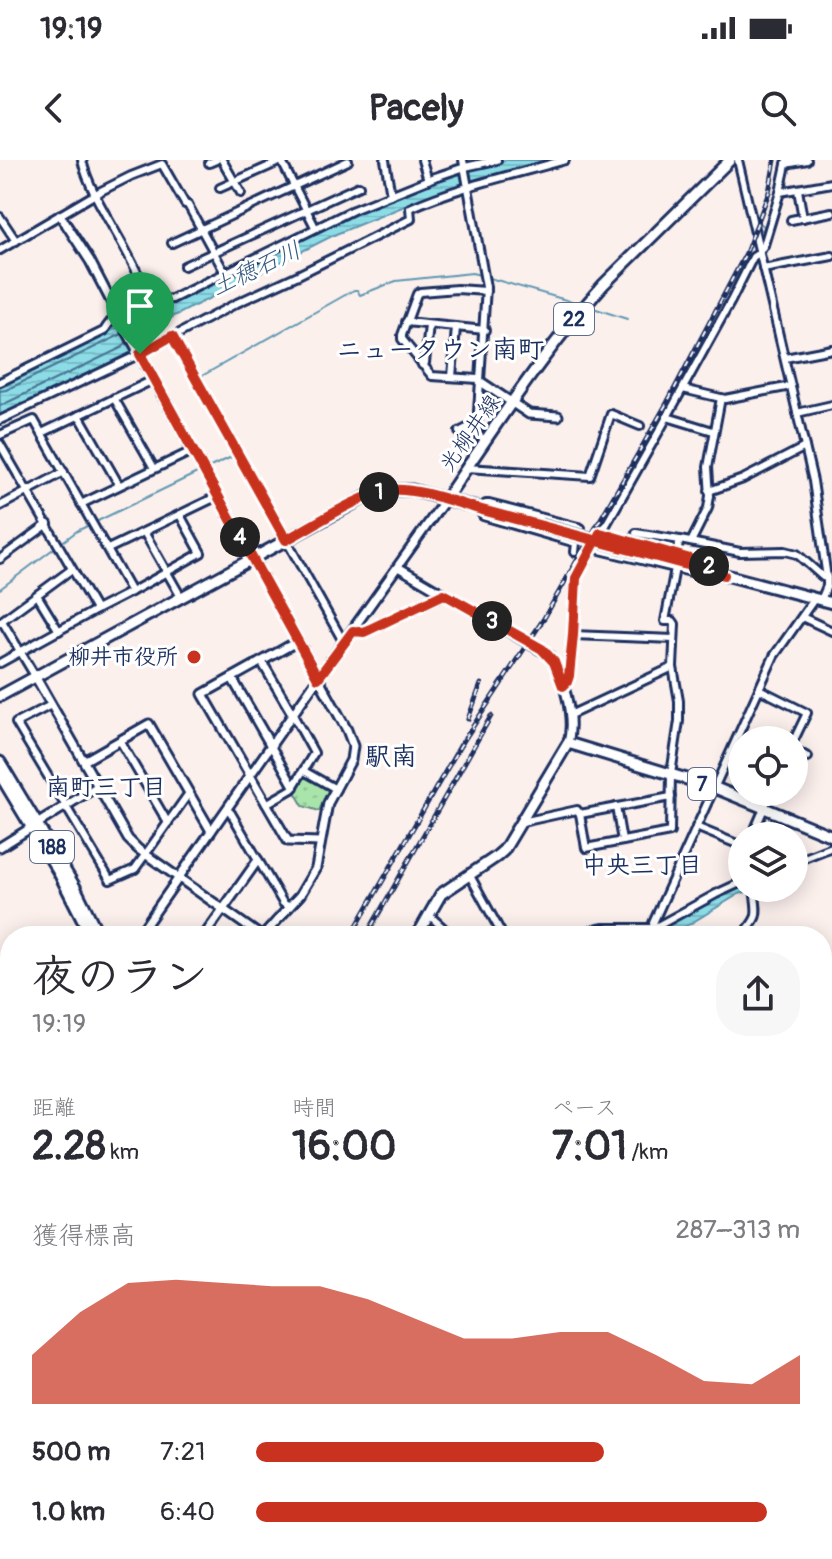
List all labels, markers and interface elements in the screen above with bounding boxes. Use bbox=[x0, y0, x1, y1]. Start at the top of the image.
text: 19:19 bbox=[40, 10, 102, 47]
icon: back bbox=[32, 86, 76, 130]
text: Pacely bbox=[368, 86, 464, 131]
icon: search bbox=[756, 86, 800, 130]
water label: 土穂石川 bbox=[206, 236, 306, 302]
pin bbox=[106, 272, 174, 354]
icon: arrive bbox=[118, 284, 162, 328]
road number: 22 bbox=[554, 303, 594, 335]
district label: ニュータウン南町 bbox=[336, 334, 544, 366]
street label: 光柳井線 bbox=[433, 389, 507, 477]
pin: 1 bbox=[359, 472, 399, 512]
text: 1 bbox=[375, 478, 383, 506]
pin: 4 bbox=[220, 517, 260, 557]
text: 4 bbox=[234, 523, 246, 551]
pin: 2 bbox=[689, 546, 729, 586]
text: 2 bbox=[703, 552, 715, 580]
pin: 3 bbox=[472, 601, 512, 641]
text: 3 bbox=[486, 607, 498, 635]
place label: 柳井市役所 bbox=[68, 643, 178, 671]
marker: 柳井市役所 bbox=[185, 648, 203, 666]
map controls bbox=[728, 726, 808, 902]
button: locate bbox=[728, 726, 808, 806]
district label: 駅南 bbox=[365, 741, 417, 773]
road number: 7 bbox=[688, 768, 716, 800]
district label: 南町三丁目 bbox=[46, 773, 166, 802]
button: layers bbox=[728, 822, 808, 902]
road number: 188 bbox=[30, 831, 74, 863]
district label: 中央三丁目 bbox=[582, 851, 702, 880]
text: 夜のラン bbox=[32, 950, 208, 1005]
button: share bbox=[716, 952, 800, 1036]
text: 19:19 bbox=[32, 1008, 86, 1040]
text: 距離 bbox=[32, 1094, 76, 1122]
text: 時間 bbox=[292, 1094, 336, 1122]
text: ペース bbox=[552, 1094, 617, 1122]
text: 2.28 bbox=[32, 1122, 106, 1171]
text: 16:00 bbox=[292, 1122, 396, 1171]
text: 7:01 bbox=[552, 1122, 627, 1171]
text: km bbox=[106, 1138, 139, 1166]
text: /km bbox=[627, 1138, 668, 1166]
text: 287–313 m bbox=[675, 1214, 800, 1246]
text: 獲得標高 bbox=[32, 1220, 136, 1252]
text: 500 m bbox=[32, 1436, 110, 1468]
text: 7:21 bbox=[160, 1436, 205, 1468]
text: 1.0 km bbox=[32, 1496, 105, 1528]
text: 6:40 bbox=[160, 1496, 215, 1528]

